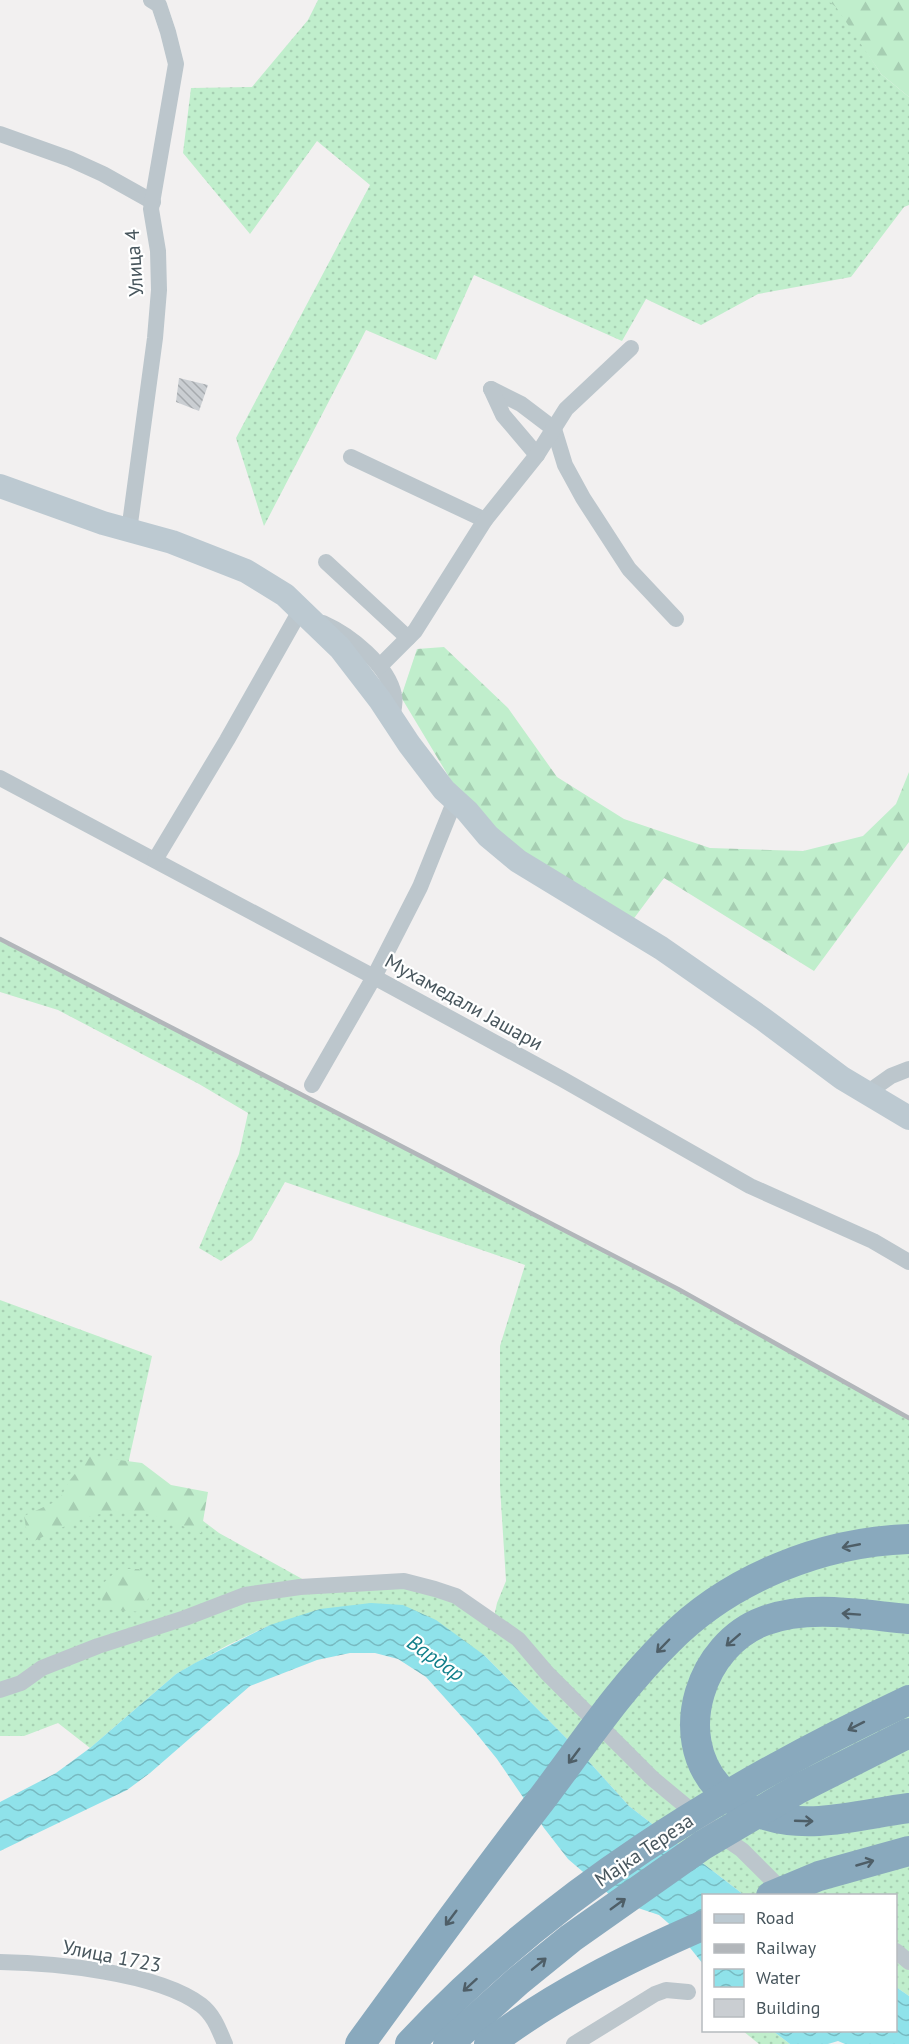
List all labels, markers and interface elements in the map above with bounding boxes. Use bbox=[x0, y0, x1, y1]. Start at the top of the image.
street label: Улица 4 bbox=[119, 228, 149, 298]
street label: Мухамедали Јашари bbox=[380, 948, 548, 1056]
one-way arrow bbox=[842, 1541, 861, 1552]
one-way arrow bbox=[841, 1609, 861, 1620]
water label: Вардар bbox=[402, 1629, 470, 1688]
one-way arrow bbox=[726, 1633, 741, 1647]
one-way arrow bbox=[656, 1638, 670, 1653]
one-way arrow bbox=[848, 1721, 866, 1732]
one-way arrow bbox=[568, 1747, 580, 1763]
street label: Мајка Тереза bbox=[590, 1807, 698, 1893]
one-way arrow bbox=[793, 1815, 813, 1826]
one-way arrow bbox=[855, 1857, 874, 1868]
legend bbox=[702, 1894, 897, 2032]
one-way arrow bbox=[609, 1897, 625, 1910]
text: Road bbox=[756, 1906, 794, 1929]
one-way arrow bbox=[445, 1910, 457, 1926]
street label: Улица 1723 bbox=[60, 1934, 164, 1978]
text: Railway bbox=[756, 1936, 817, 1959]
one-way arrow bbox=[531, 1957, 547, 1970]
text: Water bbox=[756, 1966, 800, 1989]
one-way arrow bbox=[463, 1978, 478, 1992]
text: Building bbox=[756, 1996, 820, 2019]

